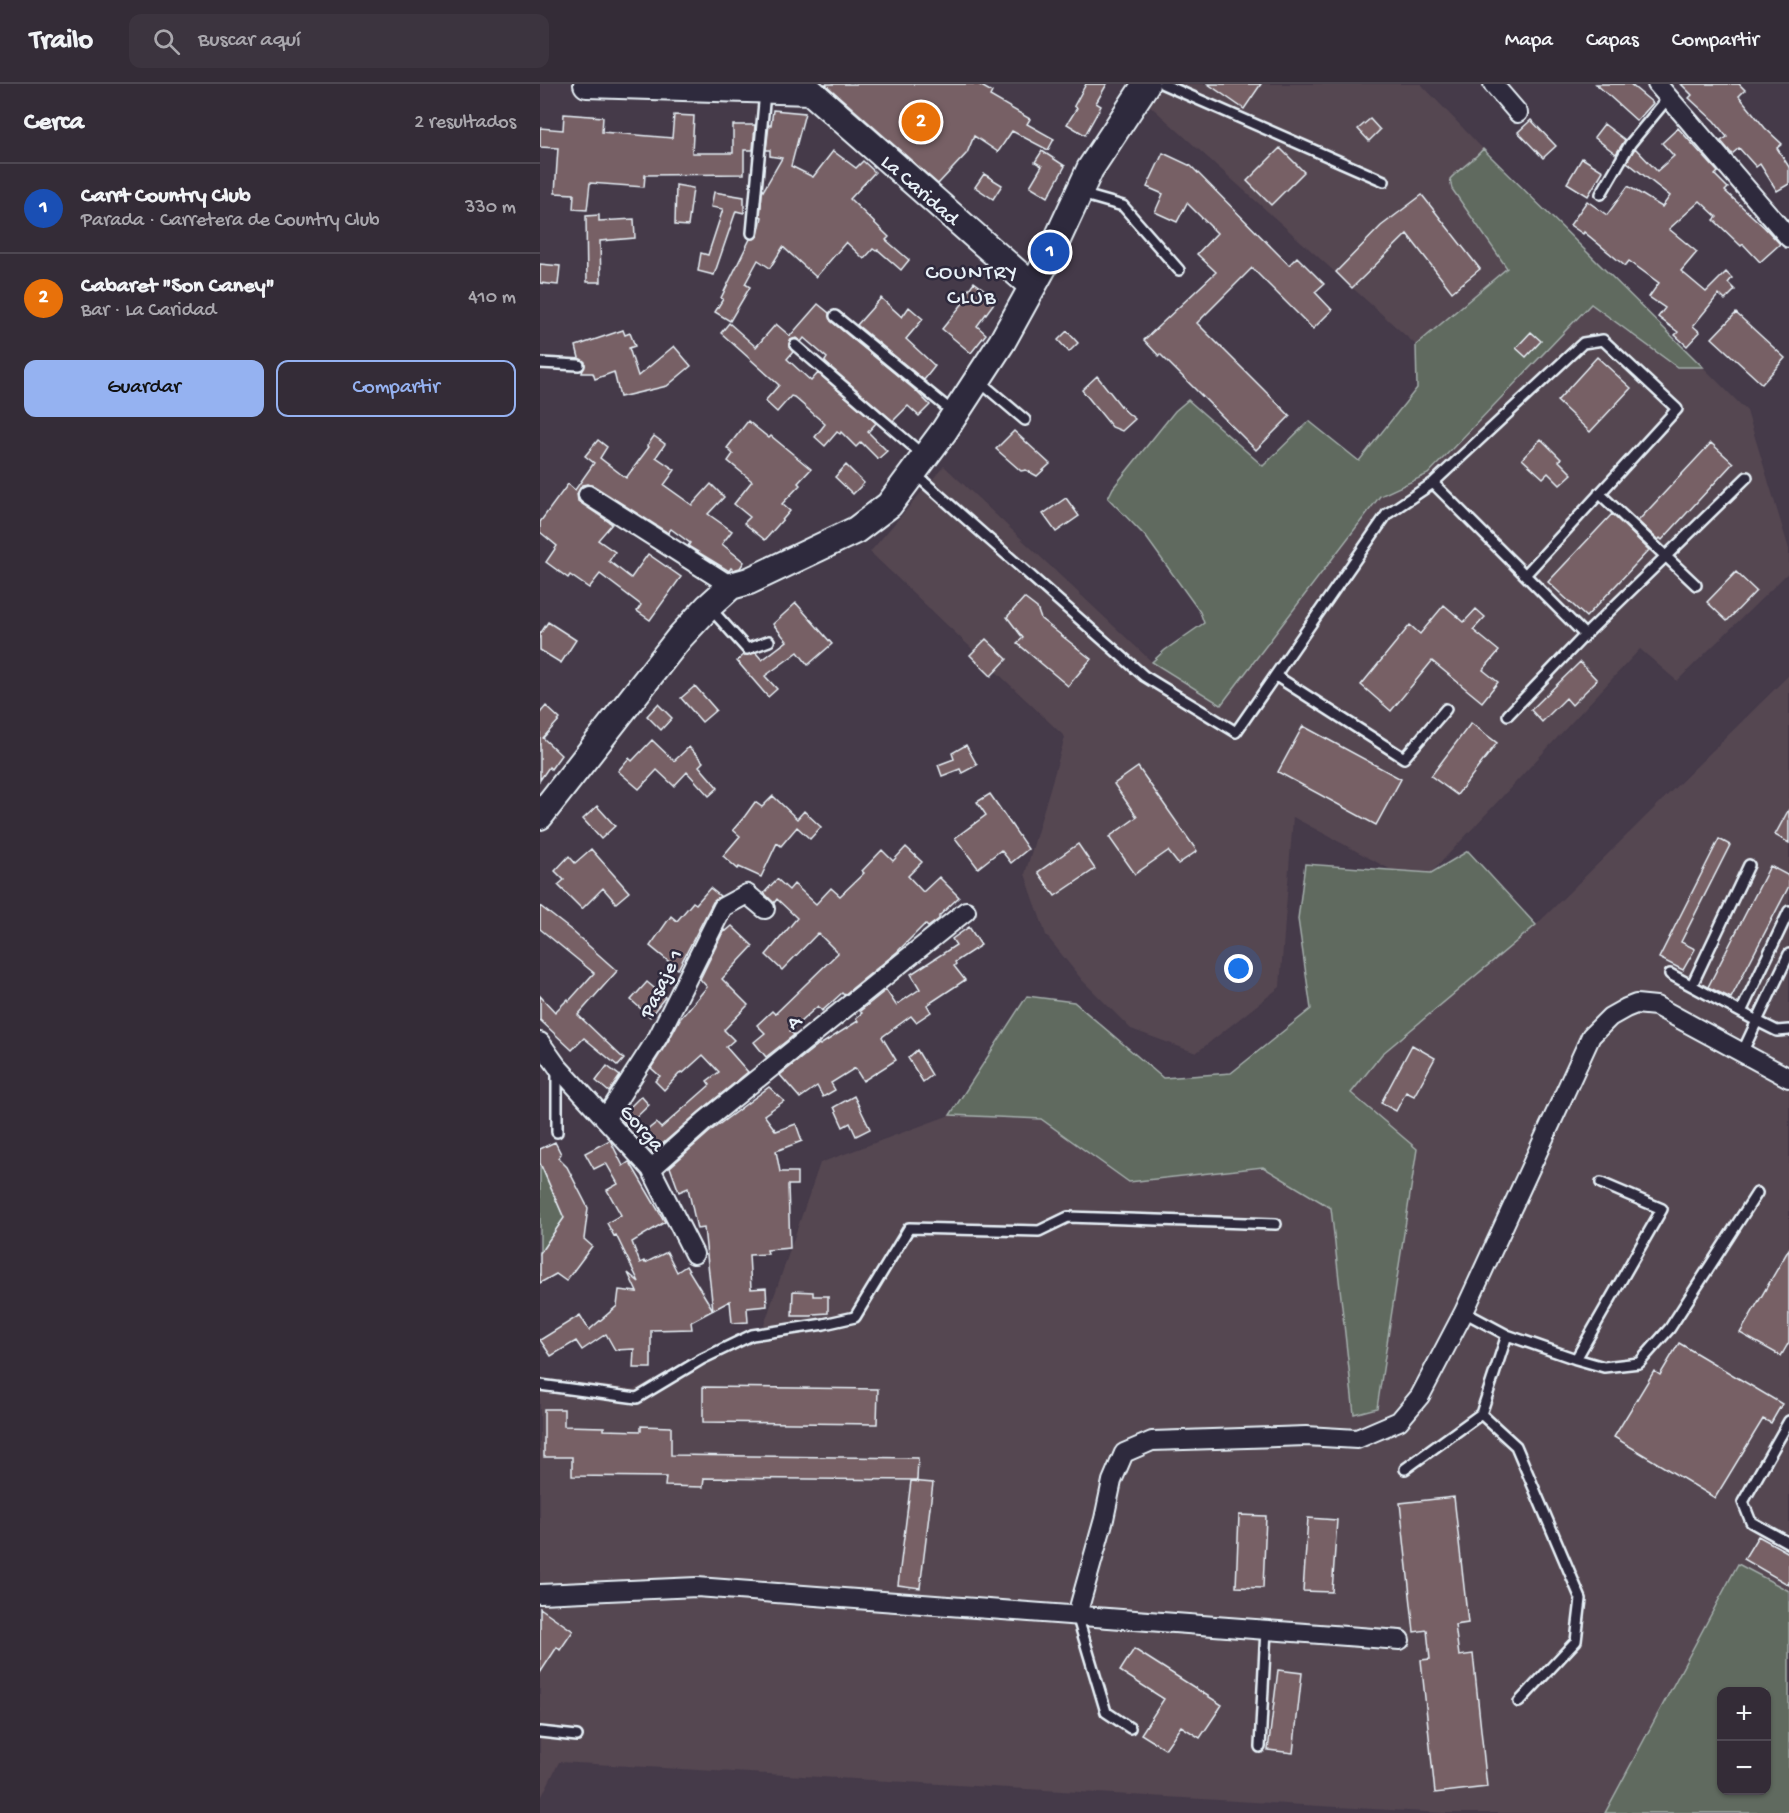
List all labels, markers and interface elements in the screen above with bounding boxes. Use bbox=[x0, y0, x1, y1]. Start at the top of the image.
search box bbox=[129, 14, 549, 68]
text: Trailo bbox=[30, 25, 93, 58]
icon: search bbox=[150, 25, 183, 58]
text: Buscar aquí bbox=[198, 28, 301, 54]
text: Mapa bbox=[1505, 29, 1553, 54]
text: Capas bbox=[1586, 29, 1639, 54]
text: Compartir bbox=[1672, 29, 1759, 54]
pin: 2 bbox=[902, 99, 940, 144]
text: Cerca bbox=[24, 108, 84, 139]
text: 2 resultados bbox=[414, 112, 516, 135]
street label: La Caridad bbox=[874, 151, 964, 234]
text: Carrt Country Club bbox=[81, 184, 251, 210]
text: 1 bbox=[39, 197, 48, 220]
text: 330 m bbox=[465, 197, 516, 220]
text: Parada · Carretera de Country Club bbox=[81, 210, 380, 233]
pin: 1 bbox=[1030, 230, 1070, 274]
district label: COUNTRY CLUB bbox=[926, 261, 1018, 312]
text: Cabaret "Son Caney" bbox=[81, 274, 275, 300]
text: 2 bbox=[39, 287, 48, 310]
text: 410 m bbox=[468, 287, 516, 310]
text: Bar · La Caridad bbox=[81, 300, 216, 323]
button: Guardar bbox=[24, 360, 264, 417]
button: Compartir bbox=[276, 360, 516, 417]
street label: Pasaje 1 bbox=[635, 946, 690, 1024]
your location bbox=[1224, 954, 1253, 983]
street label: A bbox=[783, 1009, 809, 1037]
street label: Gorga bbox=[613, 1100, 669, 1159]
map controls bbox=[1717, 1687, 1771, 1795]
button: + bbox=[1717, 1687, 1771, 1741]
button: − bbox=[1717, 1741, 1771, 1795]

